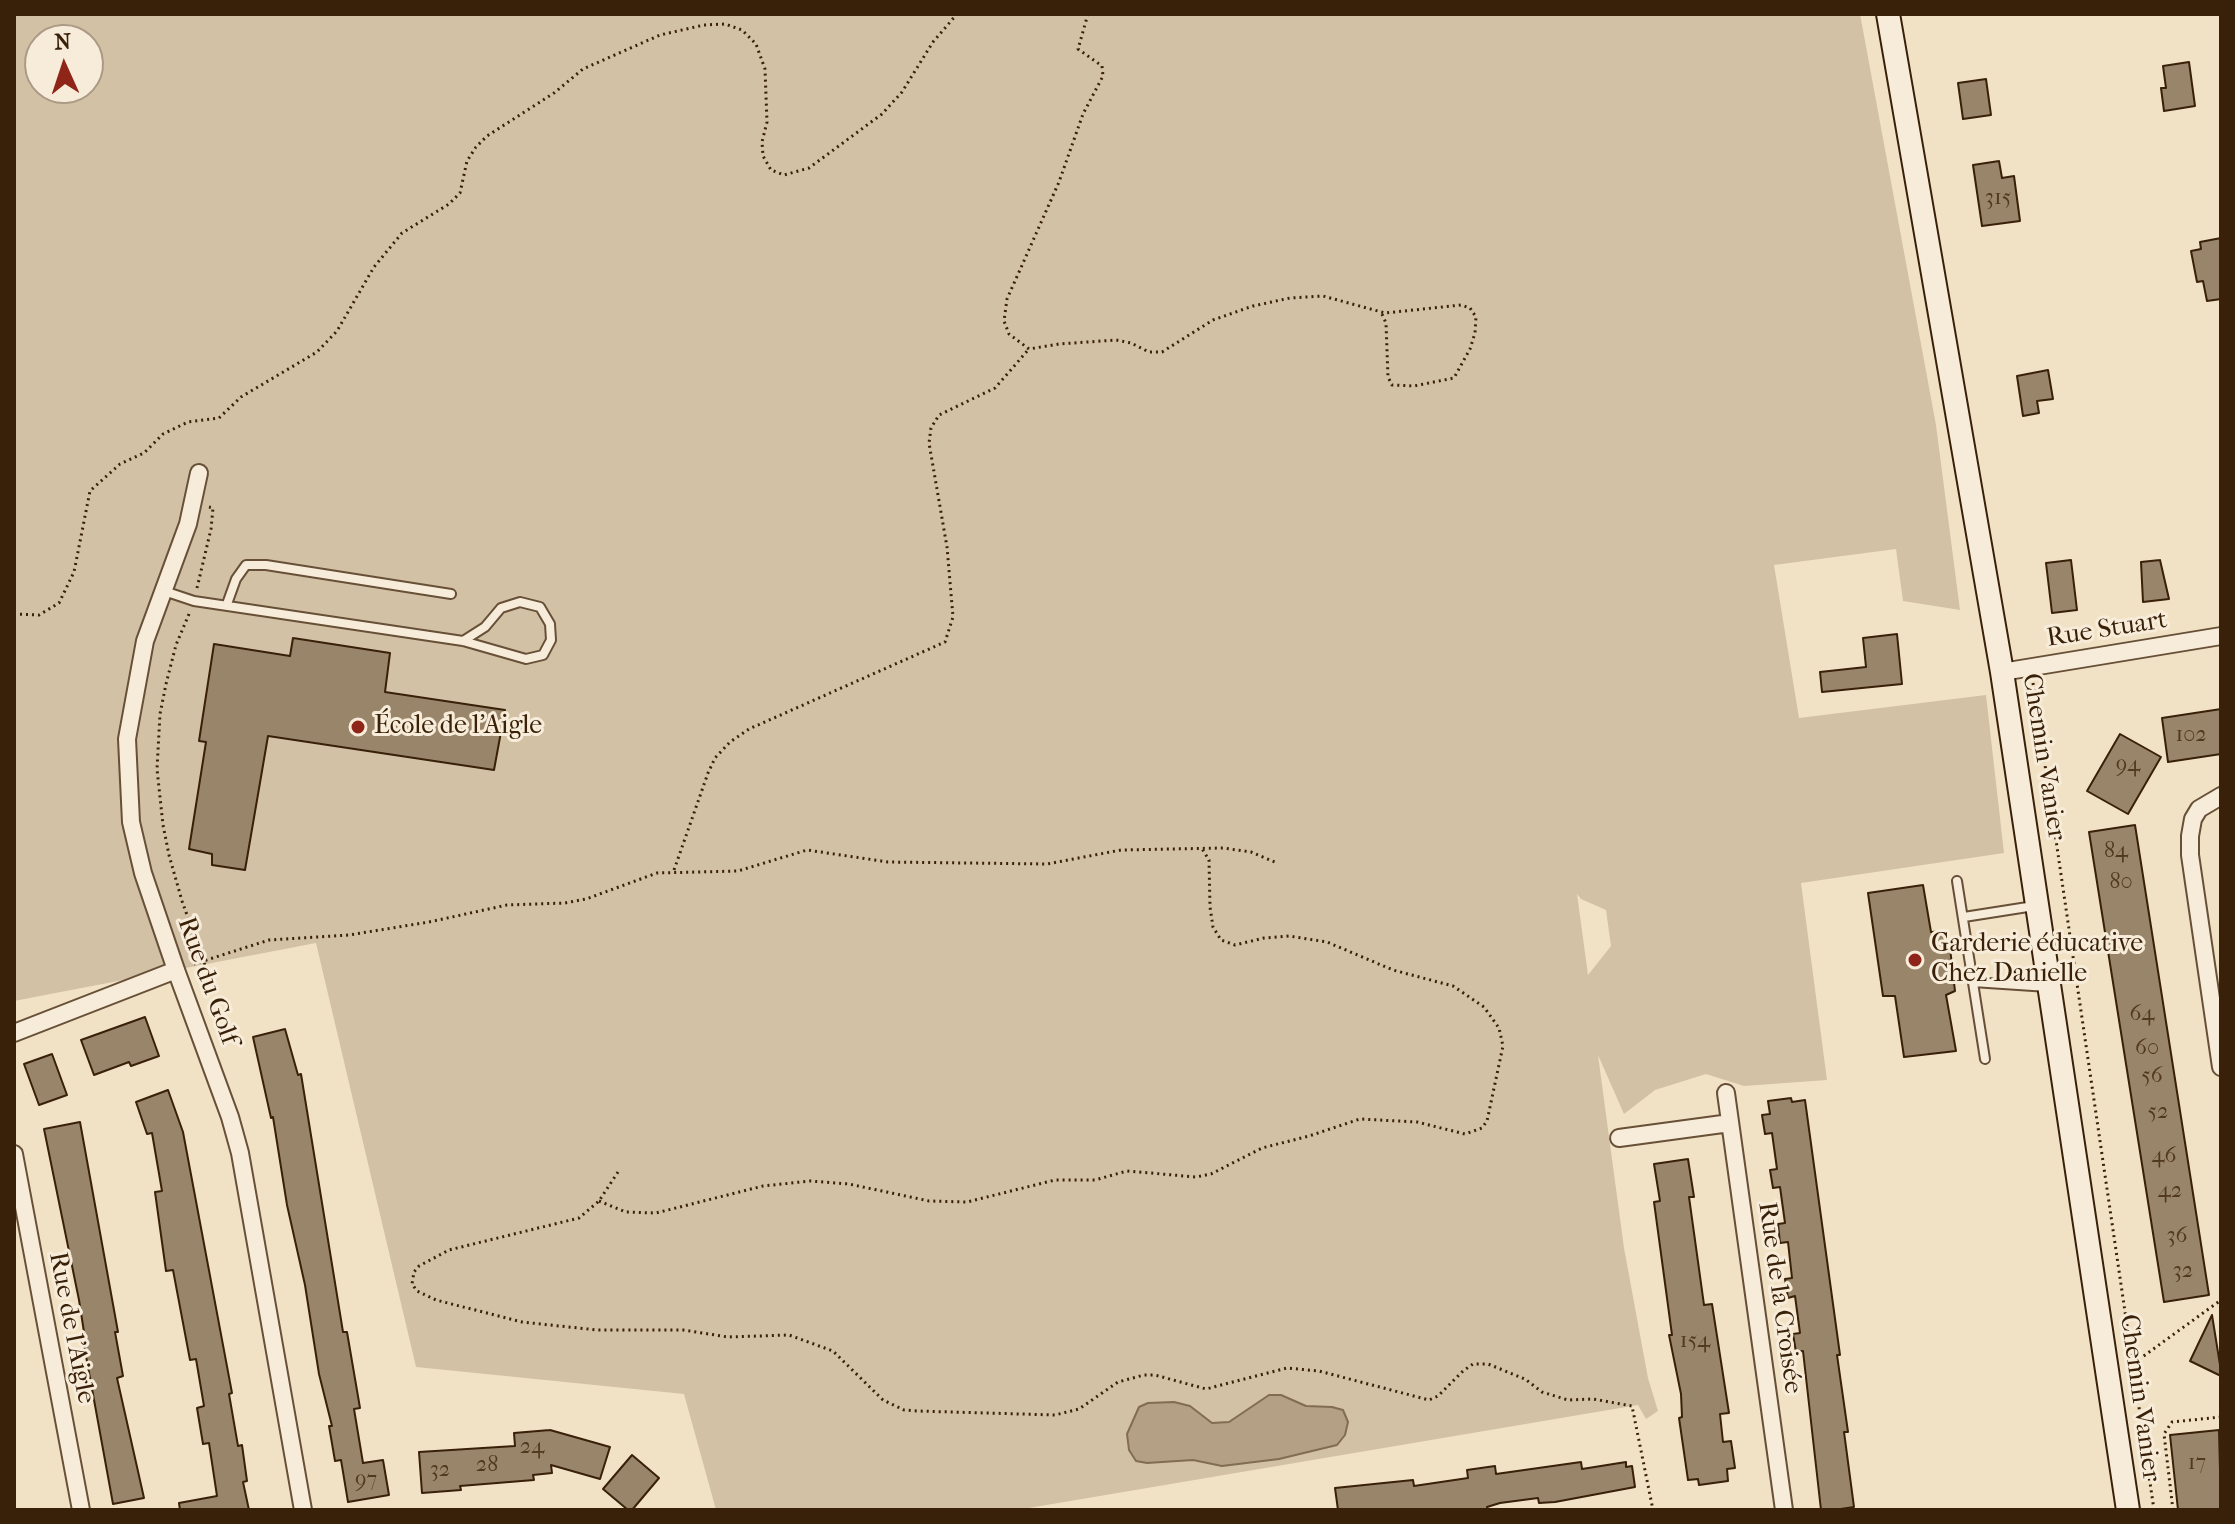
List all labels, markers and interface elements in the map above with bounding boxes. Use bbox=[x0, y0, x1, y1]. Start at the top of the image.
north arrow bbox=[24, 24, 104, 104]
text: N bbox=[54, 29, 72, 55]
house number: 315 bbox=[1985, 186, 2011, 212]
street label: Rue Stuart bbox=[2045, 605, 2169, 655]
street label: Chemin Vanier bbox=[2014, 671, 2072, 843]
place label: École de l'Aigle bbox=[374, 711, 542, 743]
marker: École de l'Aigle bbox=[349, 718, 367, 736]
house number: 102 bbox=[2175, 723, 2207, 749]
house number: 94 bbox=[2116, 753, 2140, 779]
house number: 84 bbox=[2104, 839, 2128, 865]
house number: 80 bbox=[2109, 870, 2133, 896]
street label: Rue du Golf bbox=[170, 913, 244, 1049]
place label: Garderie éducative Chez Danielle bbox=[1931, 929, 2143, 990]
marker: Garderie éducative Chez Danielle bbox=[1906, 951, 1924, 969]
house number: 64 bbox=[2130, 1002, 2154, 1028]
house number: 60 bbox=[2135, 1036, 2159, 1062]
house number: 56 bbox=[2141, 1064, 2163, 1090]
house number: 52 bbox=[2148, 1100, 2168, 1126]
house number: 46 bbox=[2152, 1144, 2176, 1170]
house number: 42 bbox=[2158, 1179, 2182, 1205]
street label: Rue de la Croisée bbox=[1750, 1200, 1808, 1396]
house number: 36 bbox=[2167, 1224, 2187, 1250]
street label: Rue de l'Aigle bbox=[41, 1250, 101, 1406]
house number: 32 bbox=[2173, 1259, 2193, 1285]
street label: Chemin Vanier bbox=[2112, 1312, 2166, 1484]
house number: 154 bbox=[1680, 1329, 1710, 1355]
house number: 24 bbox=[520, 1435, 544, 1461]
house number: 17 bbox=[2188, 1451, 2206, 1477]
house number: 28 bbox=[476, 1453, 498, 1479]
house number: 32 bbox=[430, 1458, 450, 1484]
house number: 97 bbox=[355, 1468, 377, 1494]

